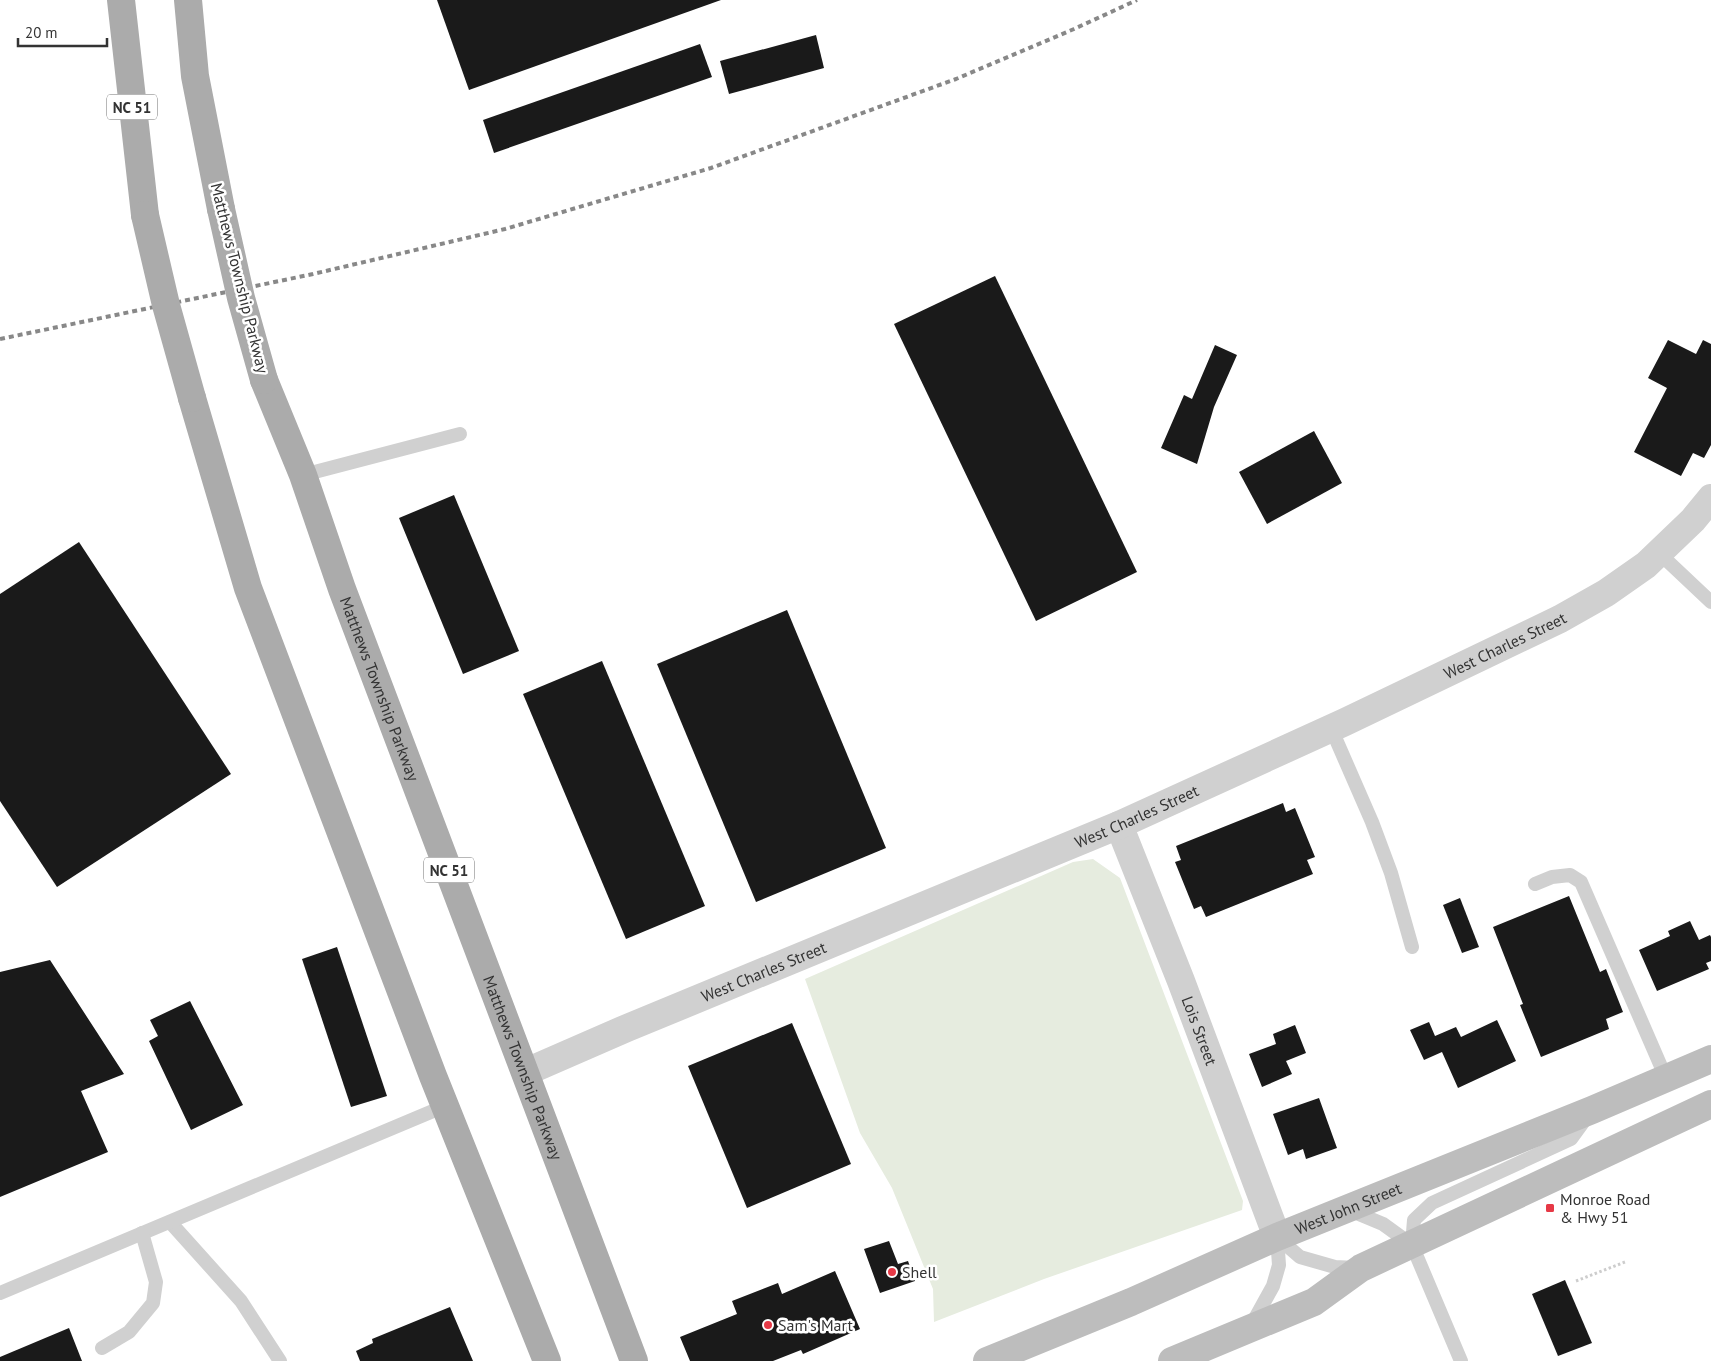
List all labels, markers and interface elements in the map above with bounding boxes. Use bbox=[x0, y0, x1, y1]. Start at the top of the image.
scale bar bbox=[18, 15, 106, 47]
text: 20 m bbox=[25, 23, 58, 42]
road number: NC 51 bbox=[107, 94, 157, 120]
street label: Matthews Township Parkway bbox=[207, 181, 273, 376]
street label: Matthews Township Parkway bbox=[336, 594, 424, 784]
street label: West Charles Street bbox=[1440, 607, 1570, 683]
street label: West Charles Street bbox=[1072, 780, 1202, 852]
road number: NC 51 bbox=[424, 858, 474, 882]
street label: West Charles Street bbox=[698, 937, 830, 1006]
street label: Matthews Township Parkway bbox=[479, 973, 567, 1163]
street label: Lois Street bbox=[1178, 993, 1222, 1069]
street label: West John Street bbox=[1292, 1178, 1405, 1239]
place label: Monroe Road & Hwy 51 bbox=[1560, 1189, 1650, 1227]
marker: Monroe Road & Hwy 51 bbox=[1544, 1202, 1556, 1214]
place label: Shell bbox=[902, 1262, 937, 1282]
marker: Shell bbox=[886, 1266, 898, 1278]
place label: Sam's Mart bbox=[778, 1315, 853, 1335]
marker: Sam's Mart bbox=[762, 1319, 774, 1331]

